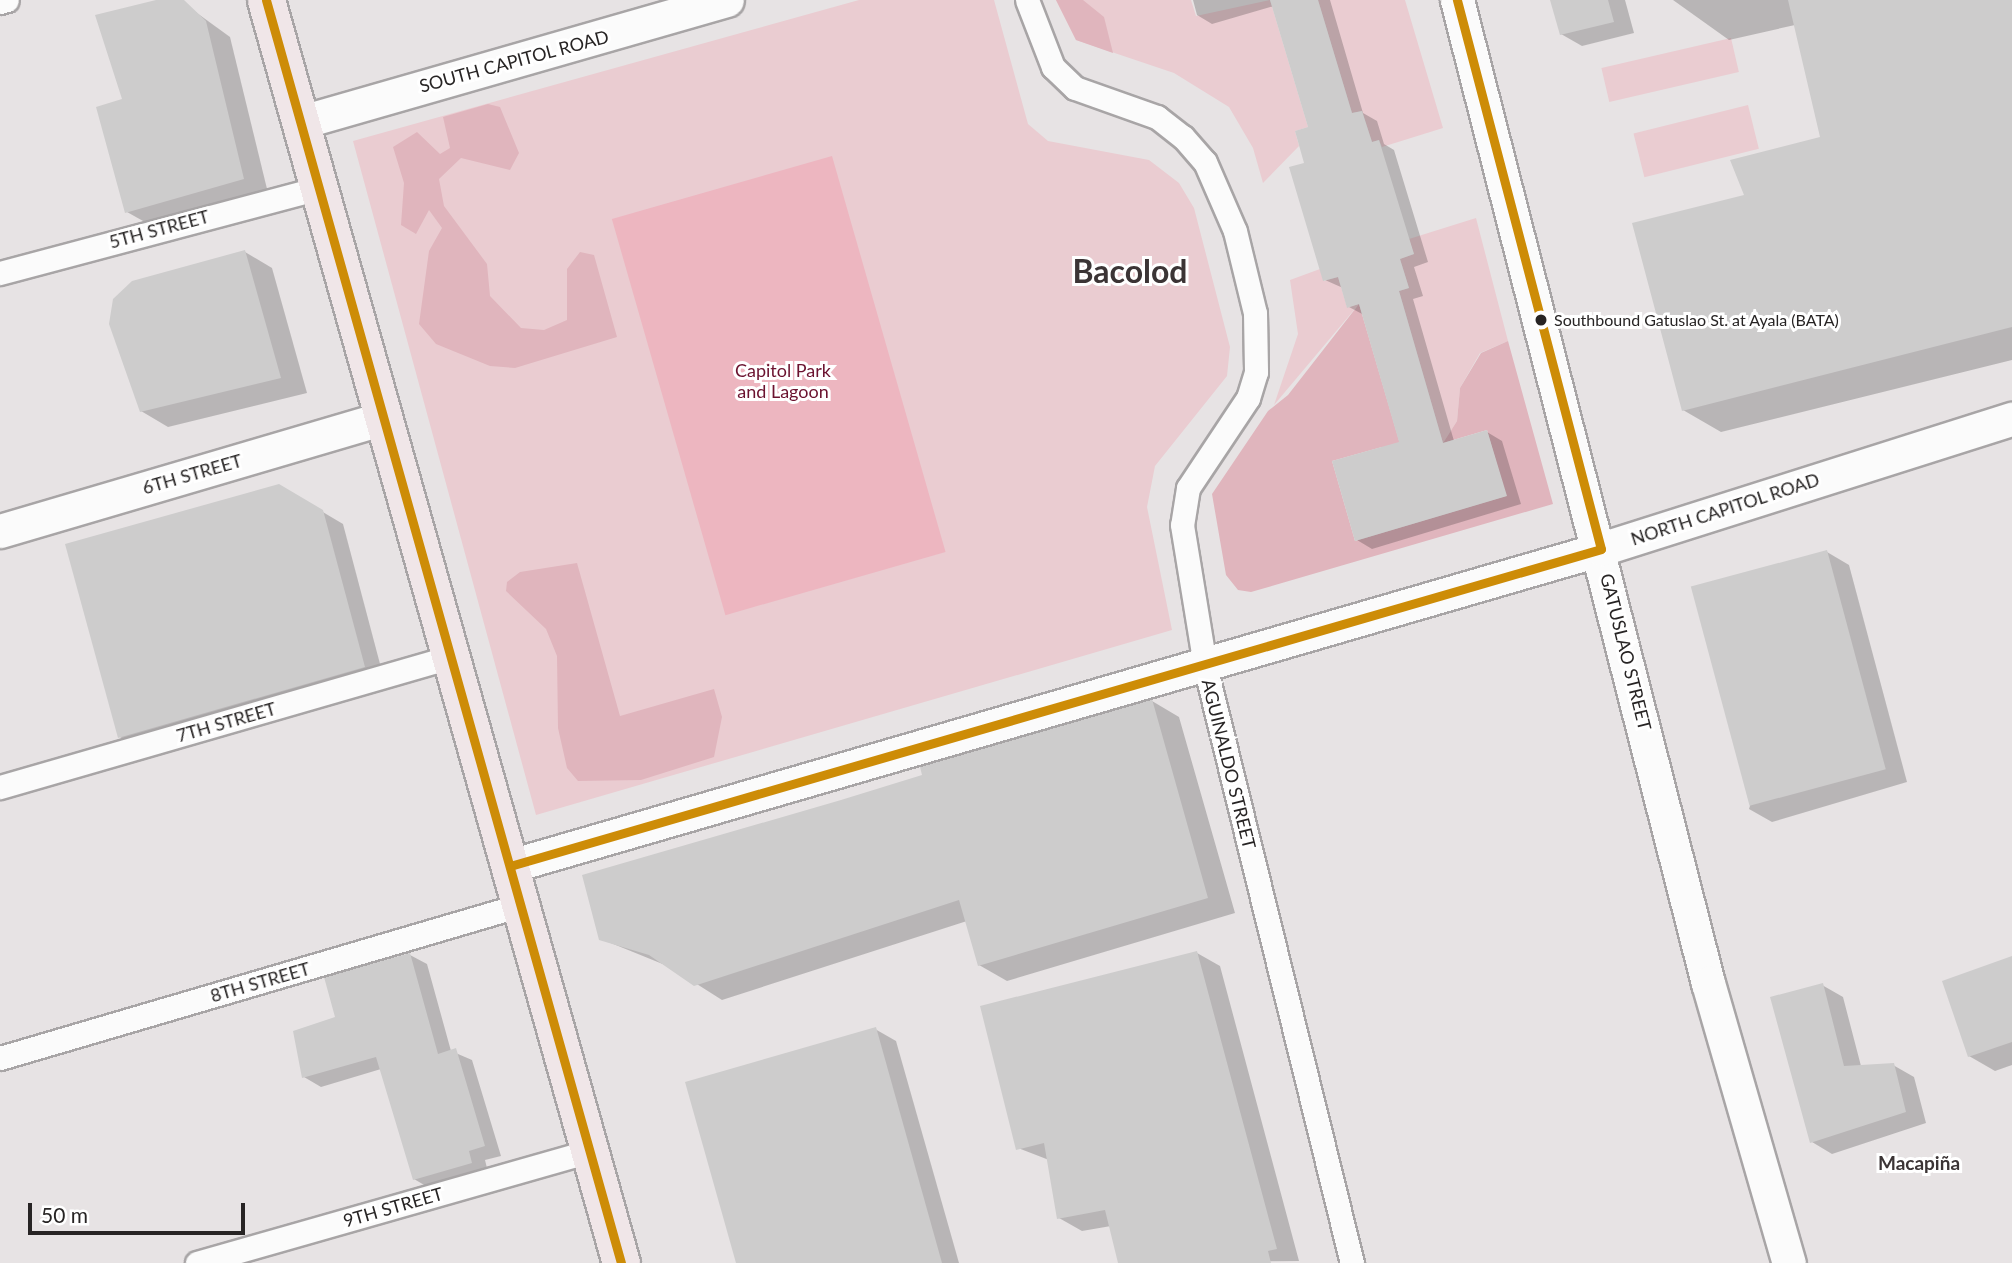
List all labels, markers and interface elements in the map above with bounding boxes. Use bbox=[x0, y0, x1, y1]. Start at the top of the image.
street label: SOUTH CAPITOL ROAD bbox=[417, 25, 611, 97]
street label: 5TH STREET bbox=[107, 205, 211, 253]
district label: Bacolod bbox=[1072, 252, 1188, 290]
place label: Southbound Gatuslao St. at Ayala (BATA) bbox=[1554, 310, 1839, 330]
marker: Southbound Gatuslao St. at Ayala (BATA) bbox=[1534, 313, 1548, 327]
park label: Capitol Park and Lagoon bbox=[735, 360, 831, 402]
street label: 6TH STREET bbox=[140, 449, 244, 499]
street label: NORTH CAPITOL ROAD bbox=[1628, 468, 1822, 550]
street label: GATUSLAO STREET bbox=[1596, 571, 1656, 733]
street label: AGUINALDO STREET bbox=[1197, 677, 1261, 851]
street label: 7TH STREET bbox=[174, 697, 278, 747]
street label: 8TH STREET bbox=[208, 957, 312, 1007]
district label: Macapiña bbox=[1878, 1152, 1960, 1174]
street label: 9TH STREET bbox=[341, 1182, 445, 1232]
scale bar bbox=[32, 1190, 248, 1234]
text: 50 m bbox=[41, 1202, 88, 1227]

